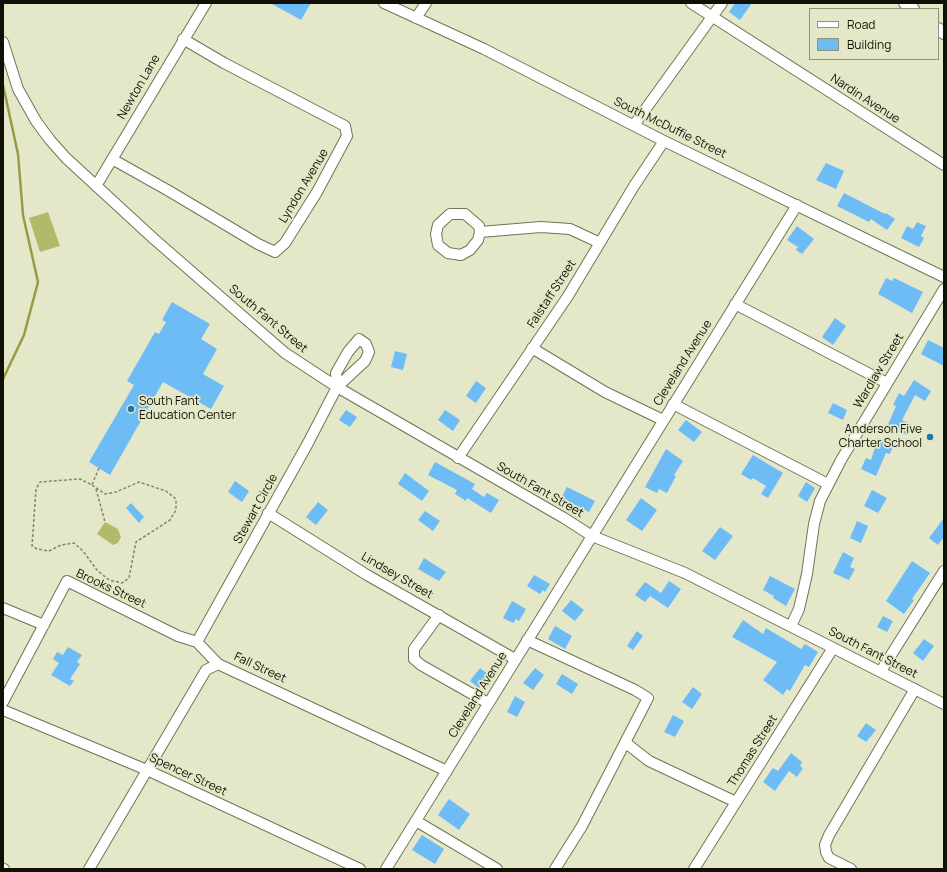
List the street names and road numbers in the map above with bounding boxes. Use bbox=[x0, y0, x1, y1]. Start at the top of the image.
street label: Newton Lane bbox=[115, 52, 163, 122]
street label: Nardin Avenue bbox=[828, 71, 902, 127]
street label: South McDuffie Street bbox=[611, 94, 729, 162]
street label: Lyndon Avenue bbox=[276, 146, 332, 226]
street label: Falstaff Street bbox=[525, 257, 579, 331]
street label: South Fant Street bbox=[226, 282, 310, 356]
street label: Cleveland Avenue bbox=[651, 318, 715, 408]
street label: Wardlaw Street bbox=[851, 331, 907, 411]
street label: South Fant Street bbox=[494, 459, 586, 521]
street label: Stewart Circle bbox=[231, 472, 281, 546]
street label: Lindsey Street bbox=[359, 550, 435, 602]
street label: Brooks Street bbox=[74, 567, 148, 611]
street label: South Fant Street bbox=[826, 624, 920, 682]
street label: Fall Street bbox=[232, 650, 288, 686]
street label: Cleveland Avenue bbox=[446, 650, 510, 740]
street label: Thomas Street bbox=[725, 712, 781, 790]
street label: Spencer Street bbox=[147, 751, 229, 799]

